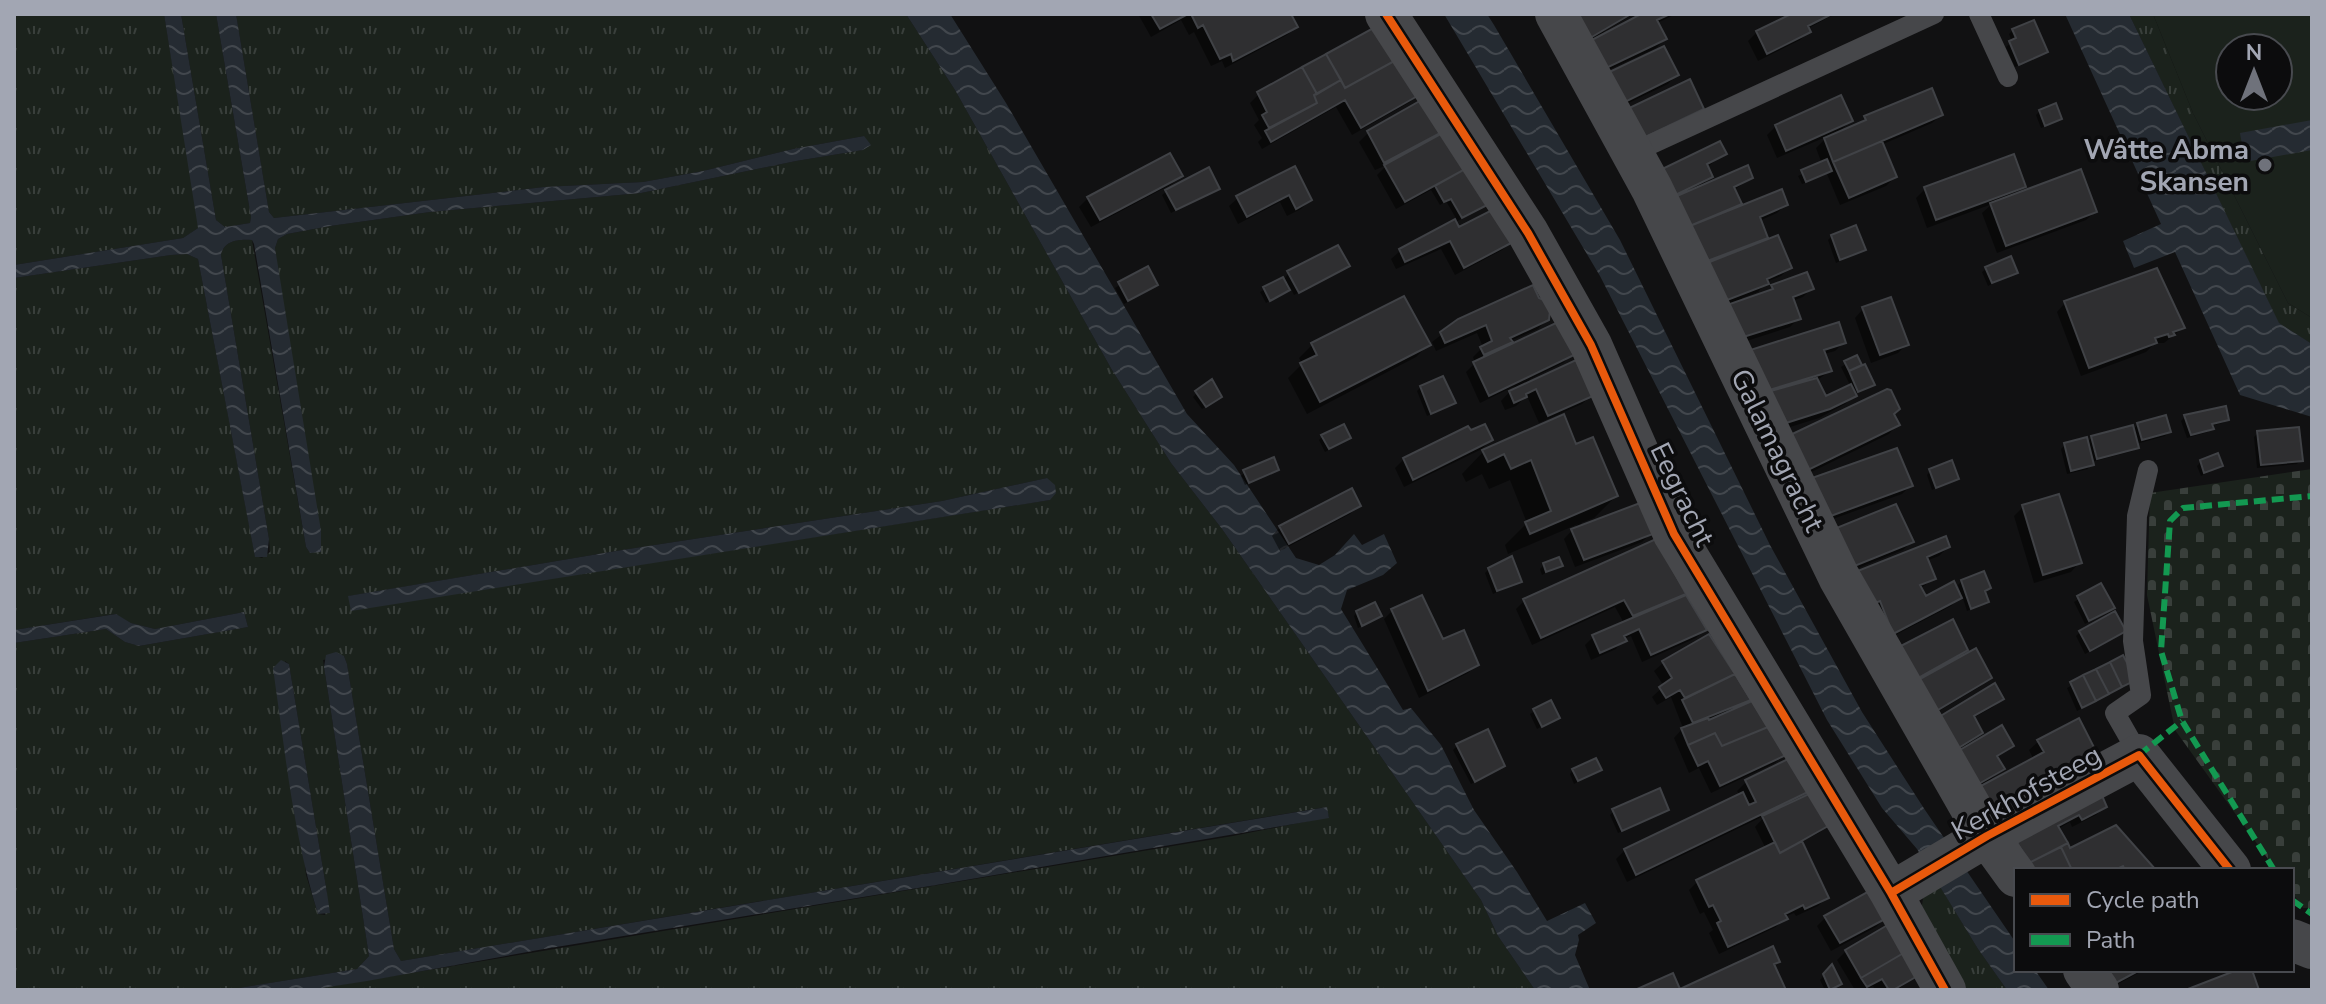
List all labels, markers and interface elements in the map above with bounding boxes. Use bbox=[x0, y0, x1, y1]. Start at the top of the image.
north arrow bbox=[2214, 32, 2294, 112]
text: N bbox=[2246, 38, 2262, 68]
place label: Wâtte Abma Skansen bbox=[2083, 131, 2249, 201]
marker: Wâtte Abma Skansen bbox=[2256, 156, 2274, 174]
street label: Galamagracht bbox=[1721, 363, 1833, 538]
street label: Eegracht bbox=[1641, 436, 1724, 553]
street label: Kerkhofsteeg bbox=[1945, 736, 2108, 850]
legend bbox=[2014, 868, 2294, 972]
text: Cycle path bbox=[2086, 884, 2200, 916]
text: Path bbox=[2086, 924, 2135, 956]

